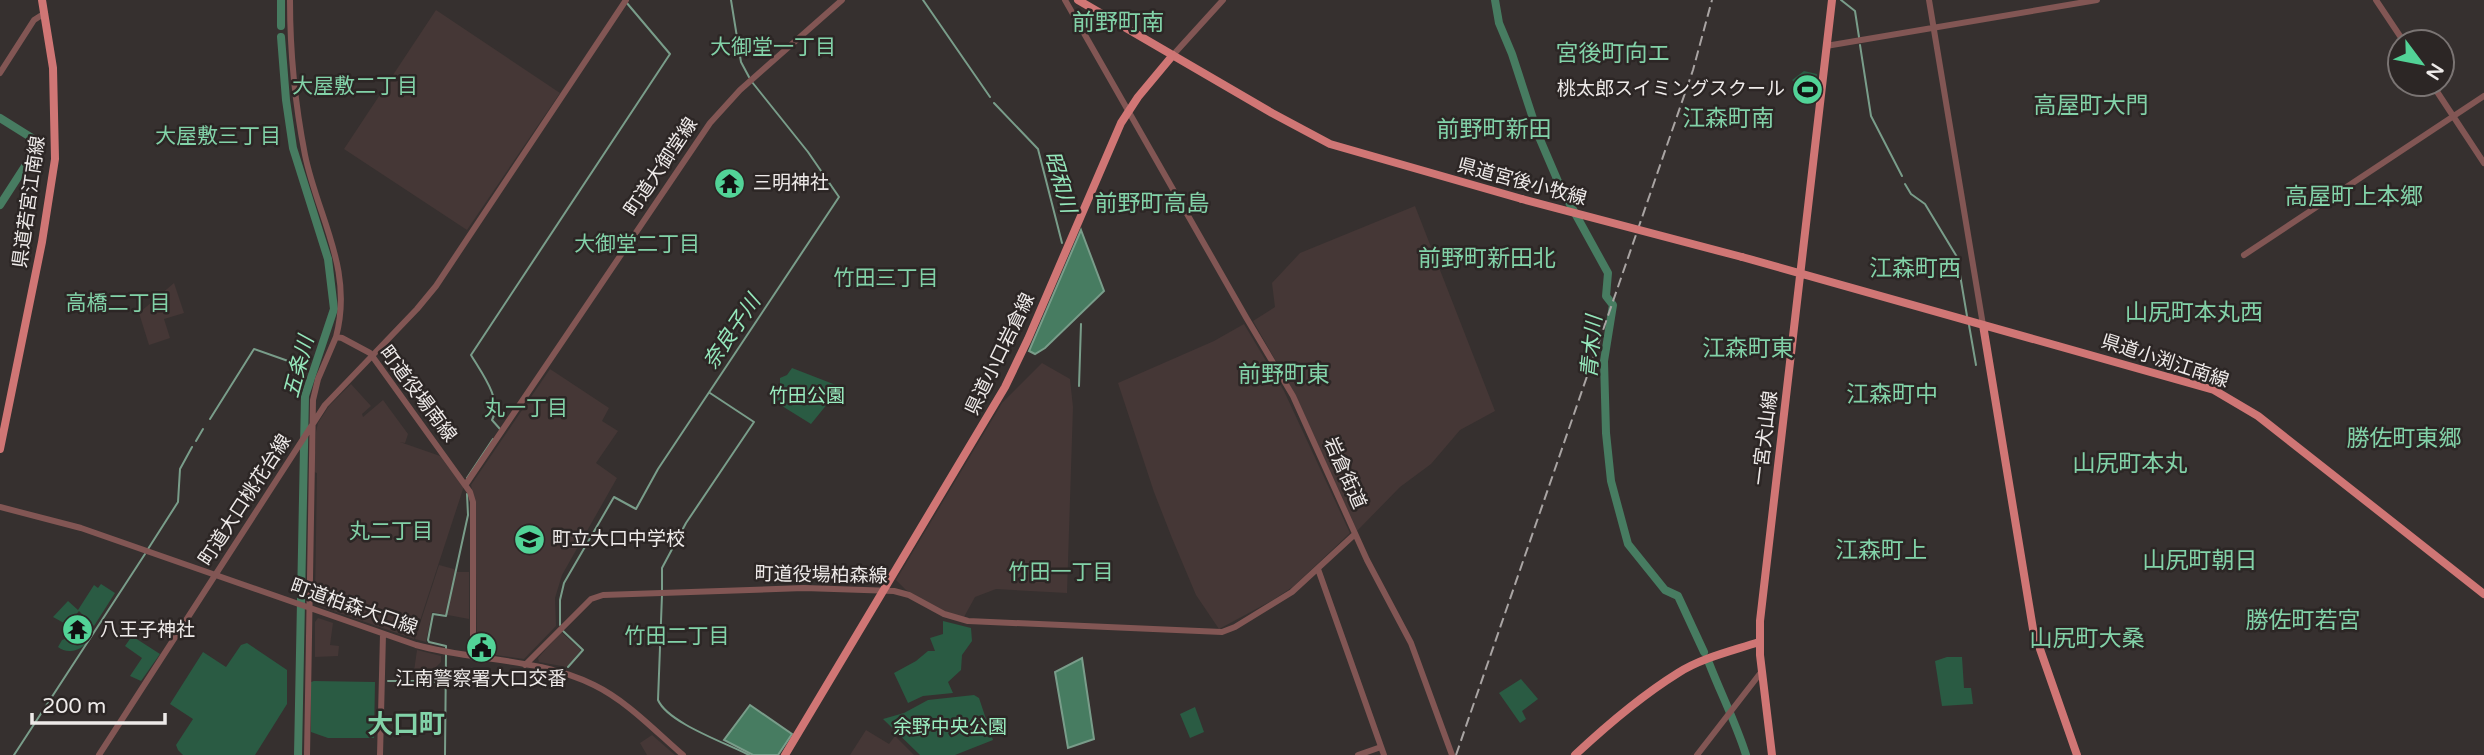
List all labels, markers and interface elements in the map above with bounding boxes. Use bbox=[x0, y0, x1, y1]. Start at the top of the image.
district label: 前野町南 bbox=[1072, 9, 1164, 37]
north arrow bbox=[2386, 28, 2456, 98]
district label: 大御堂一丁目 bbox=[710, 35, 836, 60]
district label: 宮後町向エ bbox=[1556, 40, 1671, 68]
text: N bbox=[2421, 59, 2448, 84]
sports icon: 桃太郎スイミングスクール bbox=[1791, 72, 1825, 106]
district label: 大屋敷二丁目 bbox=[292, 74, 418, 99]
place label: 桃太郎スイミングスクール bbox=[1557, 78, 1785, 100]
district label: 高屋町大門 bbox=[2034, 92, 2149, 120]
district label: 江森町南 bbox=[1682, 105, 1774, 133]
street label: 町道大御堂線 bbox=[620, 114, 702, 220]
district label: 前野町新田 bbox=[1437, 116, 1552, 144]
district label: 大屋敷三丁目 bbox=[155, 124, 281, 149]
street label: 県道若宮江南線 bbox=[9, 135, 49, 269]
water label: 昭和川 bbox=[1039, 148, 1081, 218]
street label: 県道宮後小牧線 bbox=[1455, 154, 1589, 210]
temple icon: 三明神社 bbox=[713, 166, 747, 200]
place label: 三明神社 bbox=[753, 172, 829, 194]
district label: 高屋町上本郷 bbox=[2285, 183, 2423, 211]
district label: 前野町高島 bbox=[1095, 190, 1210, 218]
district label: 大御堂二丁目 bbox=[574, 232, 700, 257]
district label: 前野町新田北 bbox=[1418, 245, 1556, 273]
district label: 江森町西 bbox=[1869, 255, 1961, 283]
district label: 竹田三丁目 bbox=[834, 266, 939, 291]
water label: 奈良子川 bbox=[698, 289, 767, 374]
street label: 県道小口岩倉線 bbox=[961, 289, 1039, 419]
district label: 高橋二丁目 bbox=[66, 291, 171, 316]
district label: 山尻町本丸西 bbox=[2125, 299, 2263, 327]
water label: 青木川 bbox=[1577, 313, 1607, 379]
street label: 県道小渕江南線 bbox=[2098, 330, 2232, 392]
water label: 五条川 bbox=[279, 331, 320, 401]
district label: 江森町東 bbox=[1702, 335, 1794, 363]
street label: 町道役場南線 bbox=[375, 342, 461, 446]
district label: 前野町東 bbox=[1238, 361, 1330, 389]
district label: 江森町中 bbox=[1846, 381, 1938, 409]
park label: 竹田公園 bbox=[769, 385, 845, 407]
street label: 一宮犬山線 bbox=[1748, 390, 1782, 486]
district label: 丸一丁目 bbox=[484, 396, 568, 421]
district label: 勝佐町東郷 bbox=[2347, 425, 2462, 453]
street label: 町道大口桃花台線 bbox=[194, 430, 296, 570]
street label: 岩倉街道 bbox=[1319, 434, 1371, 512]
district label: 山尻町本丸 bbox=[2073, 450, 2188, 478]
district label: 丸二丁目 bbox=[349, 519, 433, 544]
school or university icon: 町立大口中学校 bbox=[512, 522, 546, 556]
place label: 町立大口中学校 bbox=[552, 528, 685, 550]
district label: 江森町上 bbox=[1835, 537, 1927, 565]
district label: 山尻町朝日 bbox=[2143, 547, 2258, 575]
district label: 竹田一丁目 bbox=[1009, 560, 1114, 585]
street label: 町道役場柏森線 bbox=[754, 563, 888, 587]
street label: 町道柏森大口線 bbox=[288, 575, 420, 639]
district label: 勝佐町若宮 bbox=[2246, 607, 2361, 635]
temple icon: 八王子神社 bbox=[60, 613, 94, 647]
place label: 八王子神社 bbox=[100, 619, 195, 641]
district label: 竹田二丁目 bbox=[625, 624, 730, 649]
district label: 山尻町大桑 bbox=[2030, 625, 2145, 653]
public building icon: 江南警察署大口交番 bbox=[464, 631, 498, 665]
place label: 江南警察署大口交番 bbox=[395, 668, 567, 690]
scale bar bbox=[32, 682, 164, 726]
text: 200 m bbox=[42, 694, 106, 719]
district label: 大口町 bbox=[367, 709, 445, 740]
park label: 余野中央公園 bbox=[893, 716, 1007, 738]

